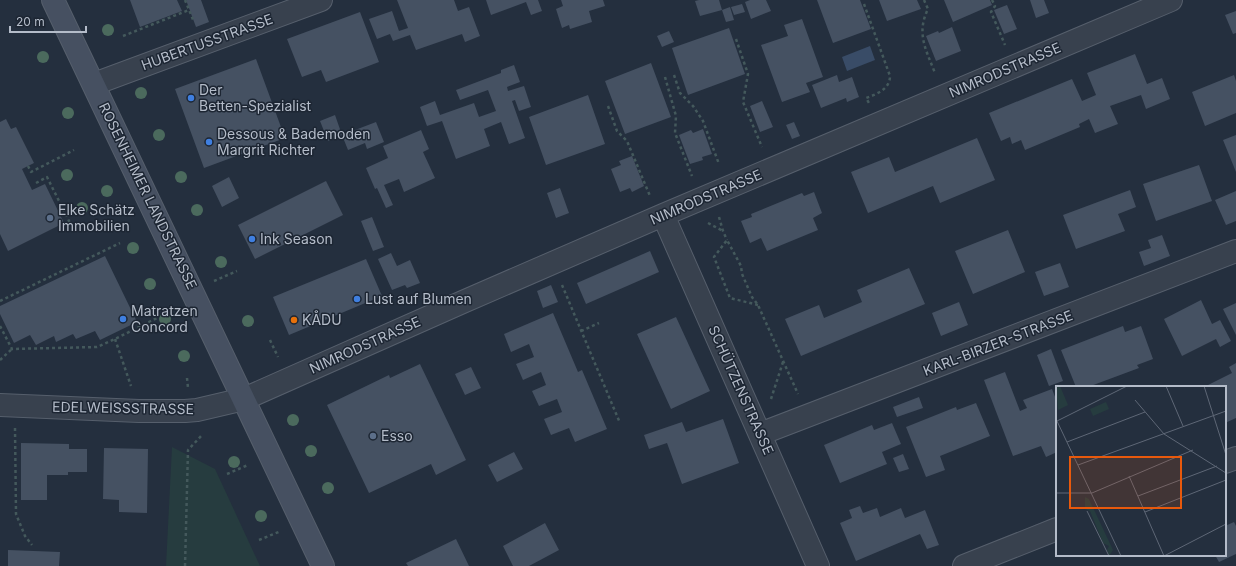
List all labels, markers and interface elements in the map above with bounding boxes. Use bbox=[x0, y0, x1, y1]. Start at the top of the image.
scale bar bbox=[10, 8, 86, 34]
street label: HUBERTUSSTRASSE bbox=[139, 10, 275, 73]
text: 20 m bbox=[16, 14, 45, 29]
street label: NIMRODSTRASSE bbox=[946, 38, 1063, 101]
place label: Der Betten-Spezialist bbox=[199, 81, 312, 114]
marker: Der Betten-Spezialist bbox=[186, 93, 196, 103]
street label: ROSENHEIMER LANDSTRASSE bbox=[96, 100, 201, 292]
place label: Dessous & Bademoden Margrit Richter bbox=[217, 125, 370, 158]
marker: Dessous & Bademoden Margrit Richter bbox=[204, 137, 214, 147]
street label: NIMRODSTRASSE bbox=[647, 165, 764, 228]
place label: Elke Schätz Immobilien bbox=[58, 201, 135, 234]
marker: Elke Schätz Immobilien bbox=[45, 213, 55, 223]
place label: Ink Season bbox=[260, 230, 333, 247]
marker: Ink Season bbox=[247, 234, 257, 244]
place label: Lust auf Blumen bbox=[365, 290, 472, 307]
marker: Lust auf Blumen bbox=[352, 294, 362, 304]
place label: Matratzen Concord bbox=[131, 302, 198, 335]
street label: KARL-BIRZER-STRASSE bbox=[921, 306, 1075, 379]
place label: KÅDU bbox=[302, 310, 342, 328]
street label: NIMRODSTRASSE bbox=[307, 312, 423, 377]
marker: Matratzen Concord bbox=[118, 314, 128, 324]
marker: KÅDU bbox=[289, 315, 299, 325]
street label: SCHÜTZENSTRASSE bbox=[705, 322, 778, 457]
inset map bbox=[1056, 386, 1226, 556]
street label: EDELWEISSSTRASSE bbox=[52, 398, 194, 417]
place label: Esso bbox=[381, 427, 413, 444]
marker: Esso bbox=[368, 431, 378, 441]

